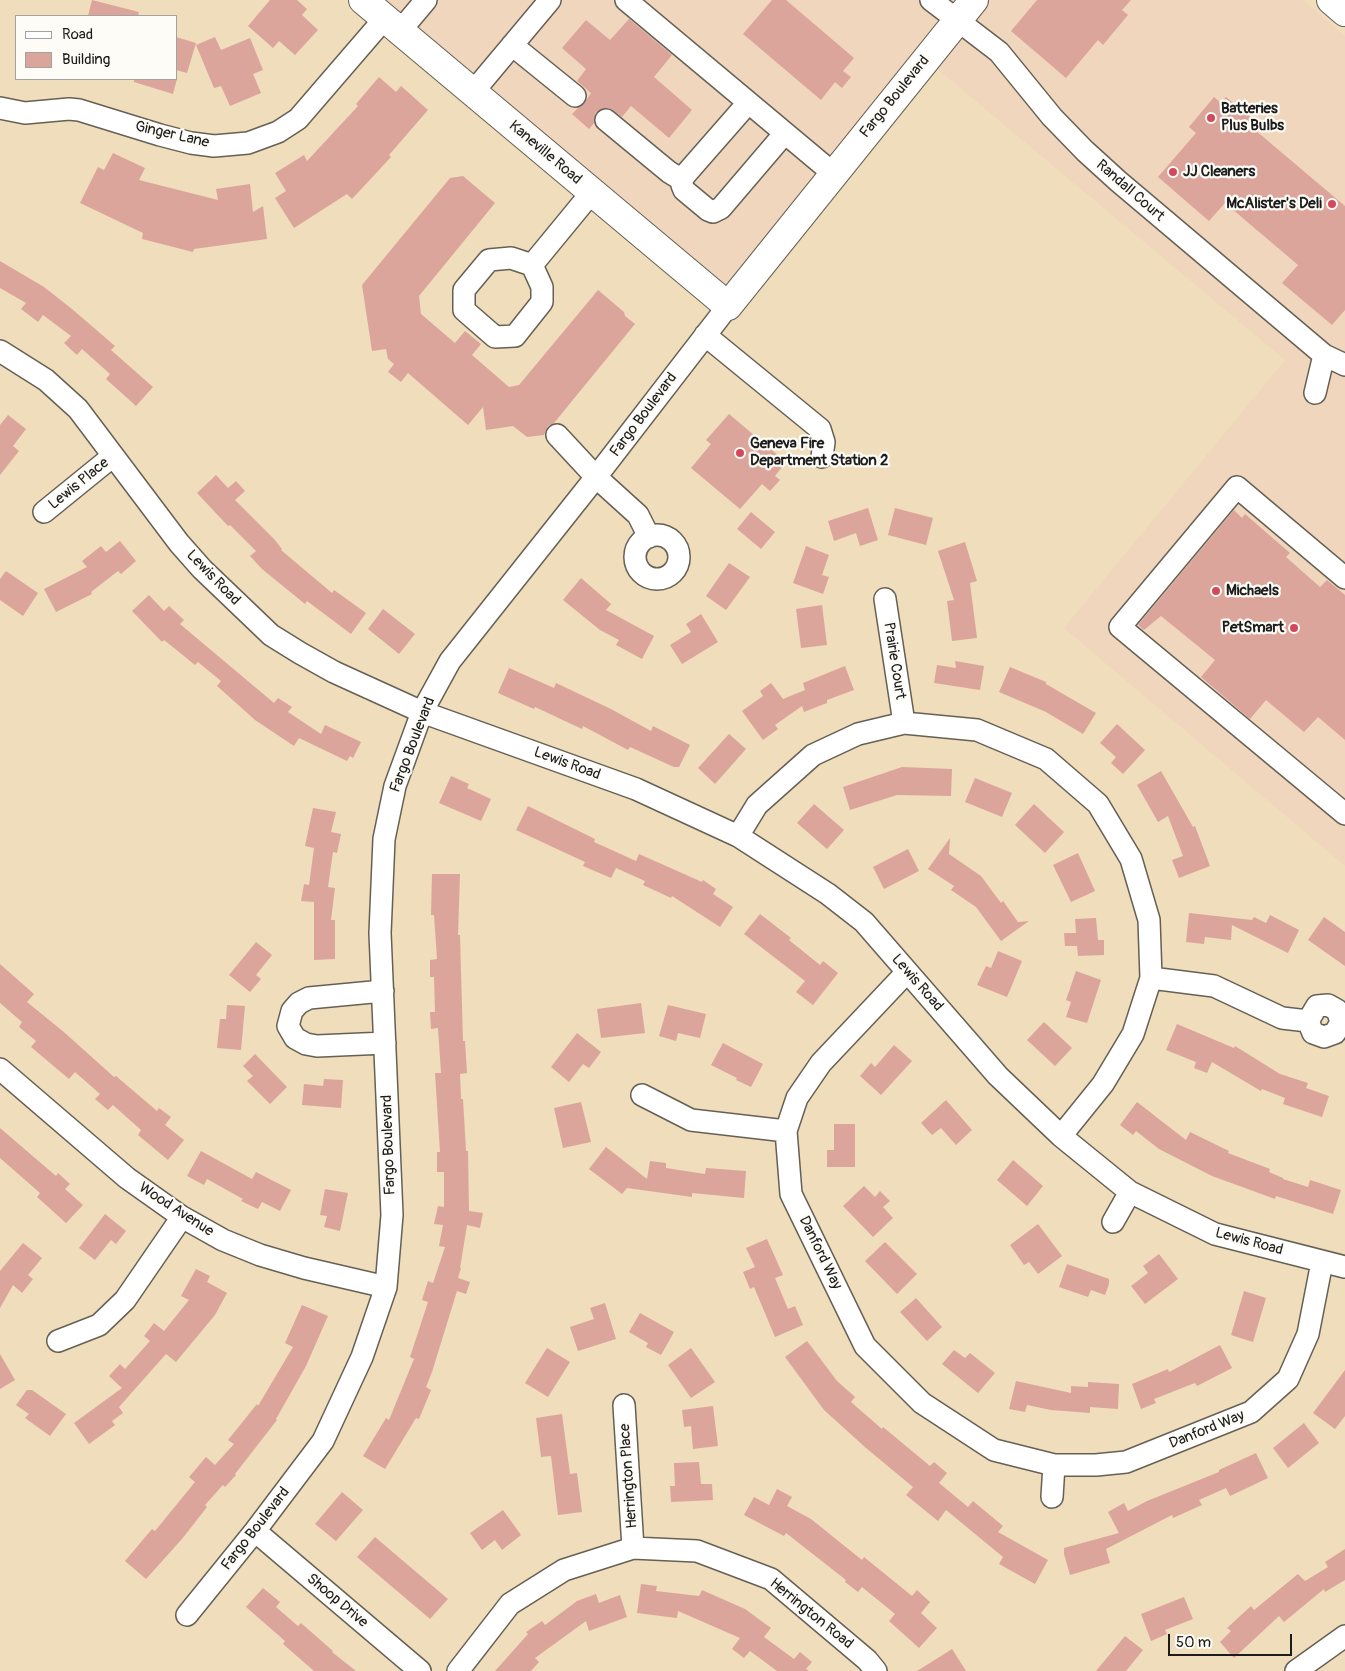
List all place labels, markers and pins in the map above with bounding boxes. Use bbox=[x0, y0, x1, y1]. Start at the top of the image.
place label: Batteries Plus Bulbs bbox=[1221, 100, 1284, 135]
marker: Batteries Plus Bulbs bbox=[1205, 112, 1217, 124]
place label: JJ Cleaners bbox=[1183, 163, 1255, 181]
marker: JJ Cleaners bbox=[1167, 166, 1179, 178]
place label: McAlister's Deli bbox=[1226, 195, 1322, 213]
marker: McAlister's Deli bbox=[1326, 198, 1338, 210]
place label: Geneva Fire Department Station 2 bbox=[750, 435, 888, 470]
marker: Geneva Fire Department Station 2 bbox=[734, 447, 746, 459]
place label: Michaels bbox=[1226, 582, 1279, 600]
marker: Michaels bbox=[1210, 585, 1222, 597]
place label: PetSmart bbox=[1222, 619, 1284, 637]
marker: PetSmart bbox=[1288, 622, 1300, 634]

